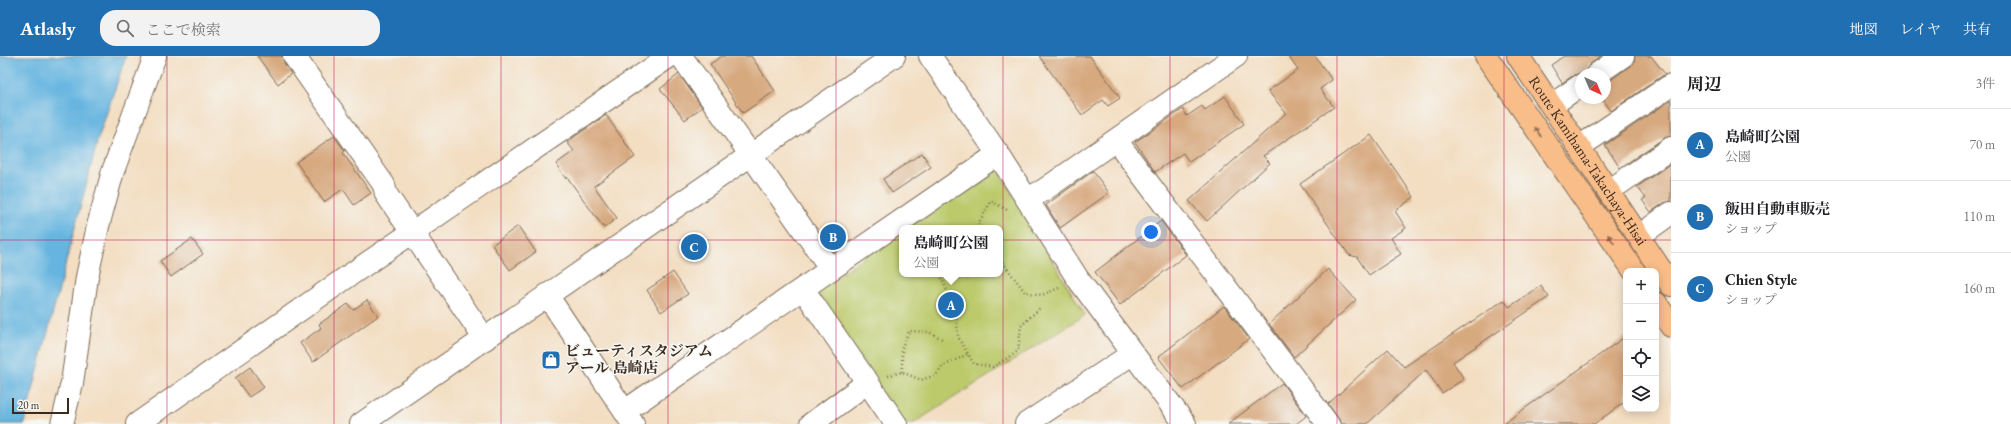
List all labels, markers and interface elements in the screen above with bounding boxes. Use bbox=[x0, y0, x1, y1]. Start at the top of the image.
search box bbox=[100, 10, 380, 46]
text: Atlasly bbox=[20, 16, 76, 41]
icon: search bbox=[114, 17, 136, 39]
text: ここで検索 bbox=[146, 20, 221, 39]
text: 地図 bbox=[1850, 20, 1878, 38]
text: レイヤ bbox=[1900, 20, 1941, 38]
text: 共有 bbox=[1963, 20, 1991, 38]
north arrow bbox=[1575, 68, 1611, 104]
street label: Route Kamihama-Takachaya-Hisai bbox=[1525, 72, 1652, 249]
text: 周辺 bbox=[1687, 73, 1721, 95]
text: 3件 bbox=[1976, 75, 1995, 92]
one-way arrow bbox=[1534, 127, 1542, 137]
text: 島崎町公園 bbox=[1725, 127, 1800, 146]
text: A bbox=[1695, 136, 1705, 153]
text: 70 m bbox=[1970, 136, 1995, 153]
text: 公園 bbox=[1725, 148, 1751, 165]
text: 飯田自動車販売 bbox=[1725, 199, 1830, 218]
text: B bbox=[1696, 208, 1704, 225]
text: 110 m bbox=[1964, 208, 1995, 225]
text: ショップ bbox=[1725, 220, 1777, 237]
pin: B bbox=[820, 222, 846, 252]
your location bbox=[1141, 222, 1161, 242]
popup bbox=[899, 225, 1003, 277]
pin: C bbox=[681, 232, 707, 262]
text: 島崎町公園 bbox=[913, 233, 989, 252]
one-way arrow bbox=[1607, 234, 1615, 244]
text: 公園 bbox=[913, 254, 940, 271]
map controls bbox=[1623, 268, 1659, 412]
button: + bbox=[1623, 268, 1659, 304]
text: Chien Style bbox=[1725, 270, 1797, 289]
text: C bbox=[1695, 280, 1705, 297]
text: 160 m bbox=[1964, 280, 1995, 297]
pin: A bbox=[938, 290, 964, 320]
text: ショップ bbox=[1725, 291, 1777, 308]
button: − bbox=[1623, 304, 1659, 340]
button: locate bbox=[1623, 340, 1659, 376]
place label: ビューティスタジアム アール 島崎店 bbox=[565, 341, 713, 377]
shop icon: ビューティスタジアム アール 島崎店 bbox=[540, 349, 562, 371]
button: layers bbox=[1623, 376, 1659, 412]
scale bar bbox=[12, 396, 69, 415]
text: 20 m bbox=[18, 398, 39, 412]

